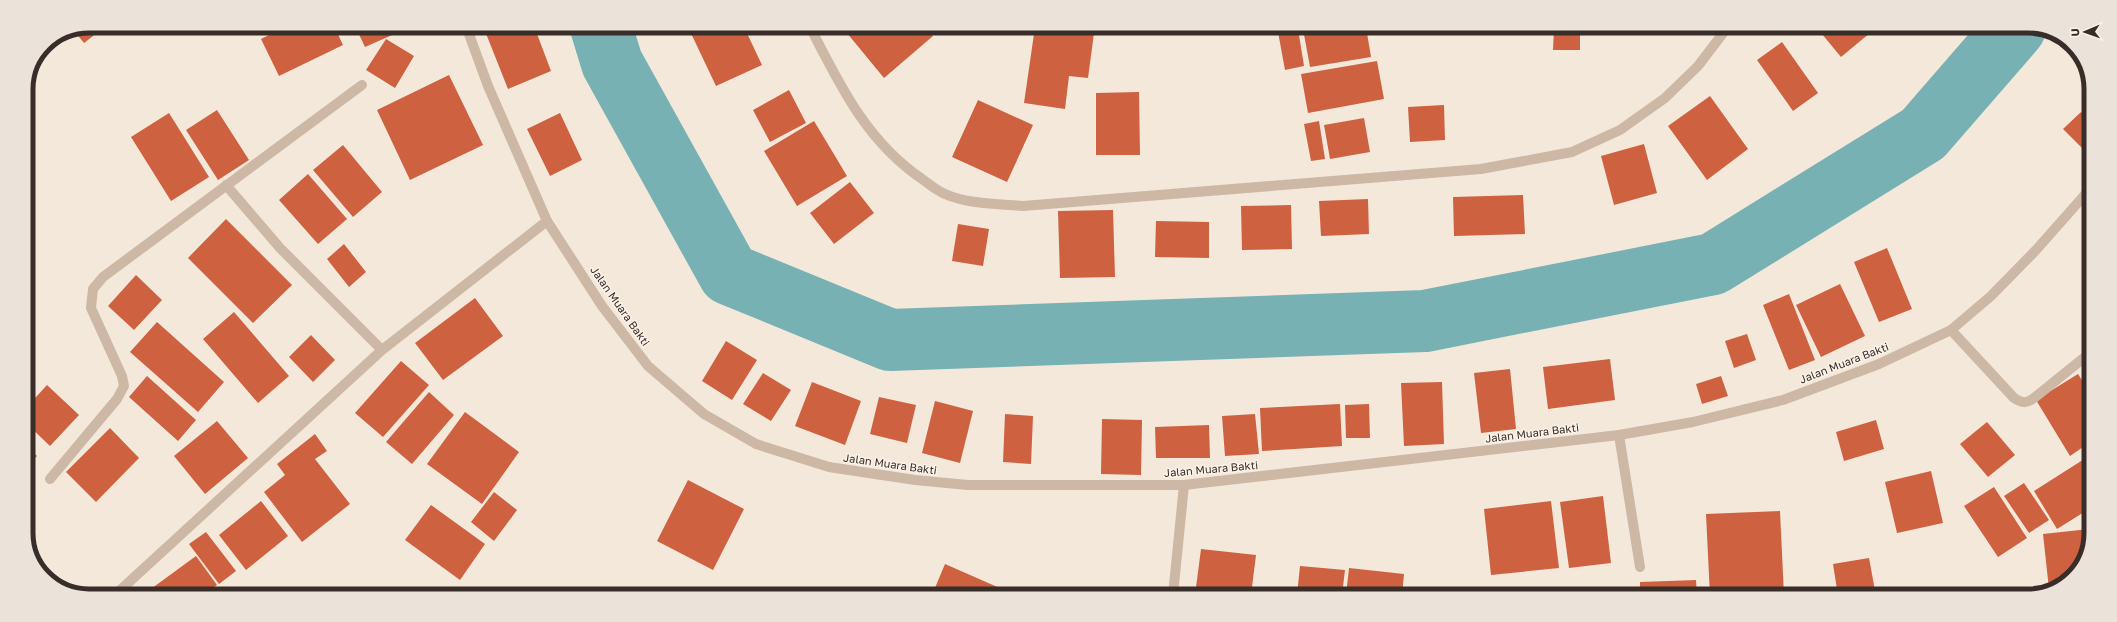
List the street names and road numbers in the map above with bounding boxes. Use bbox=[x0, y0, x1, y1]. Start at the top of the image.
street label: Jalan Muara Bakti bbox=[588, 263, 653, 348]
street label: Jalan Muara Bakti bbox=[1797, 340, 1890, 386]
street label: Jalan Muara Bakti bbox=[1484, 420, 1580, 445]
street label: Jalan Muara Bakti bbox=[842, 450, 938, 477]
street label: Jalan Muara Bakti bbox=[1163, 458, 1259, 479]

